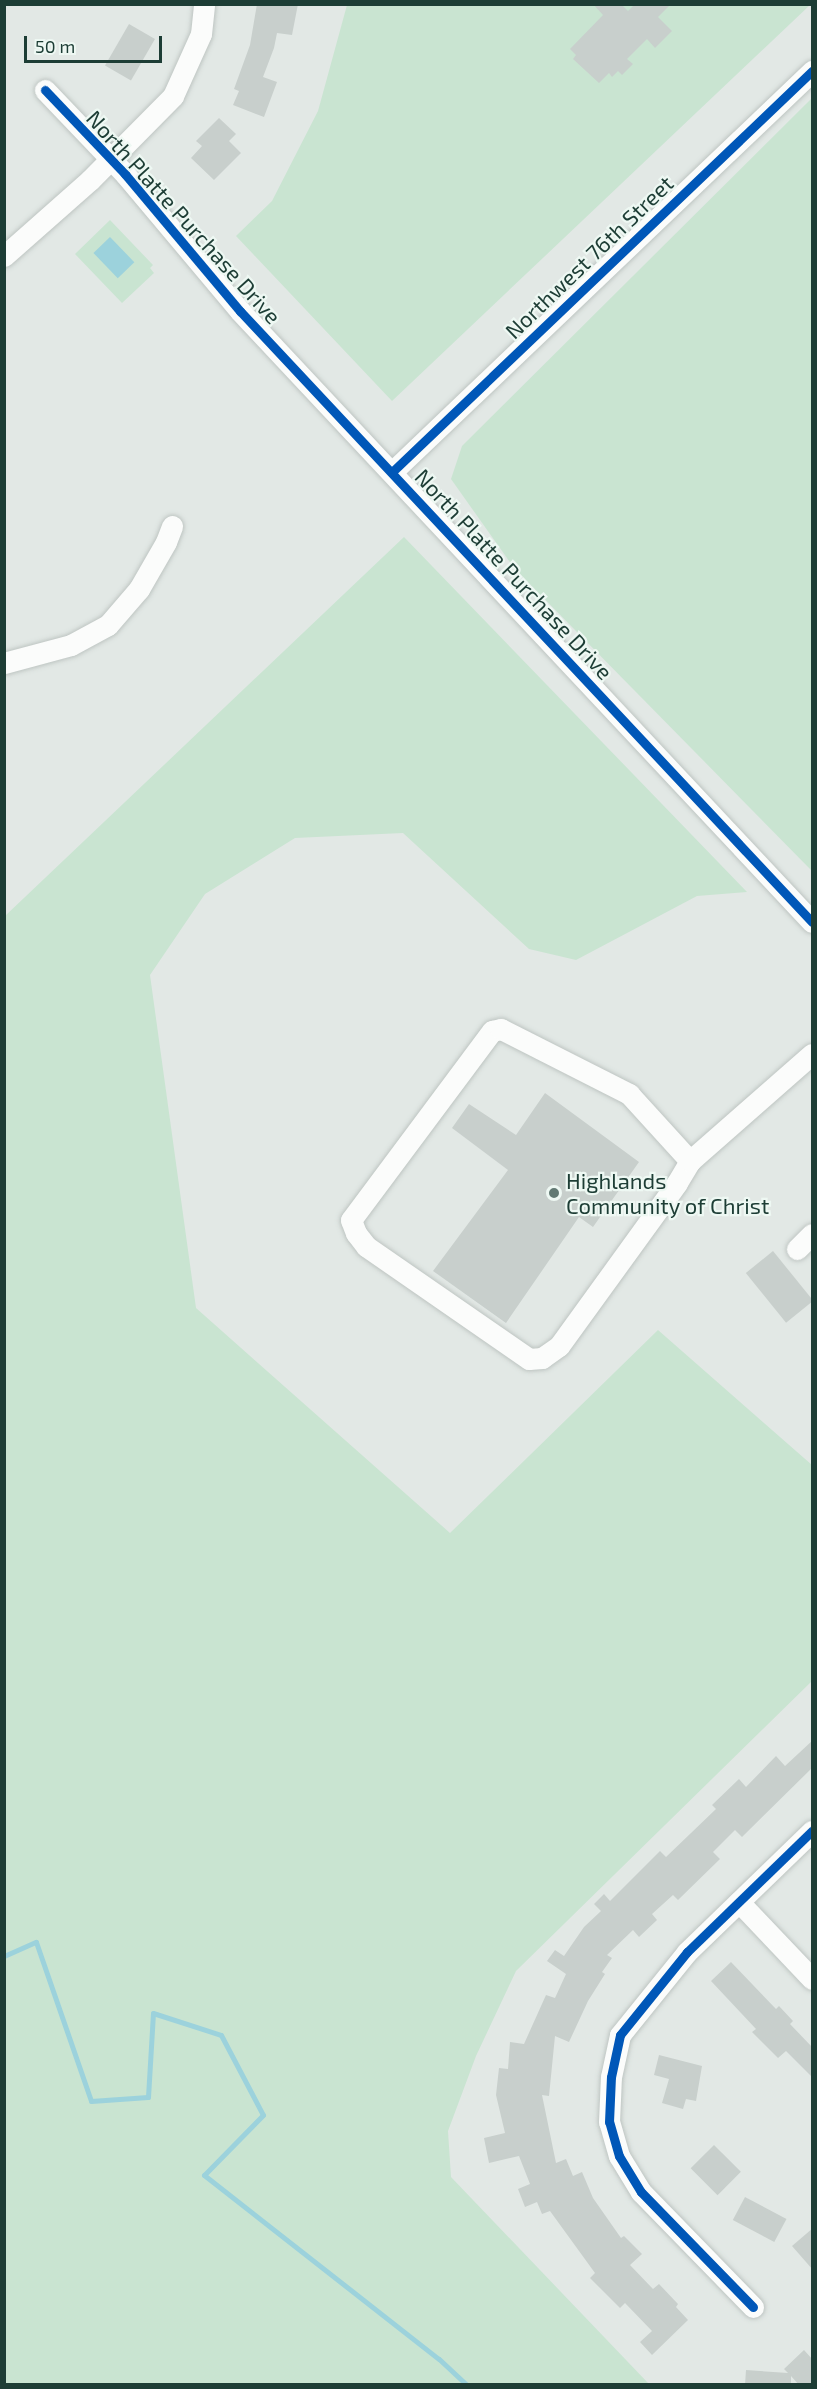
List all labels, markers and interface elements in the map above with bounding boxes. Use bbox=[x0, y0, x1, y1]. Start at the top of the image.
scale bar bbox=[27, 24, 165, 62]
text: 50 m bbox=[35, 35, 75, 57]
street label: North Platte Purchase Drive bbox=[81, 105, 287, 329]
street label: Northwest 76th Street bbox=[499, 170, 679, 344]
street label: North Platte Purchase Drive bbox=[410, 463, 618, 685]
place label: Highlands Community of Christ bbox=[566, 1167, 770, 1218]
marker: Highlands Community of Christ bbox=[547, 1186, 561, 1200]

